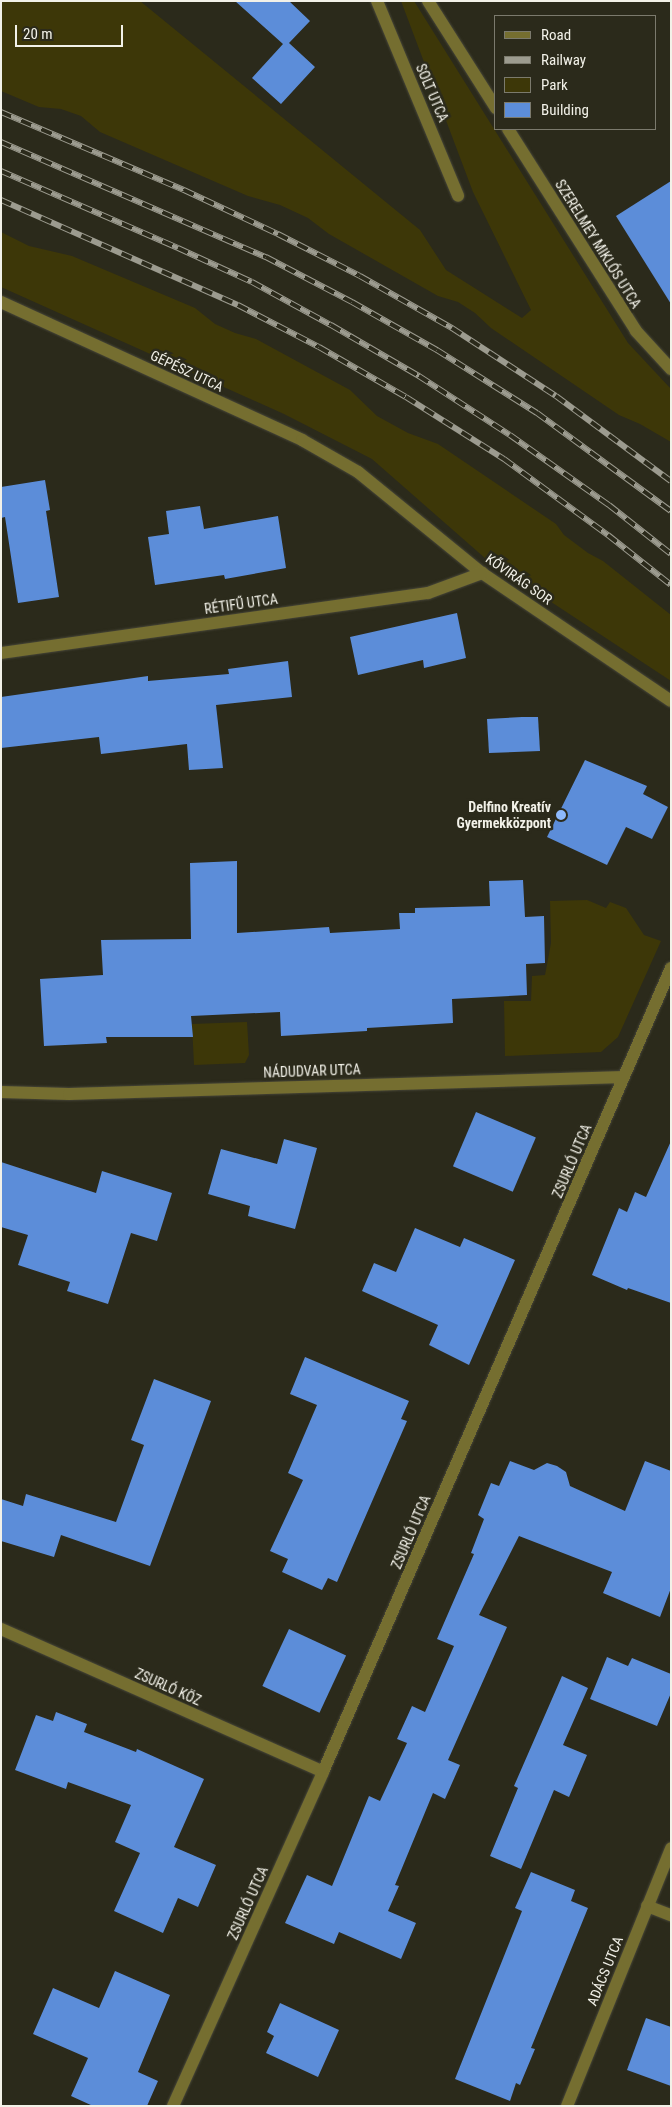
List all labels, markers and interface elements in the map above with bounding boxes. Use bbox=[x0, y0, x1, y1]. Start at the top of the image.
scale bar bbox=[18, 15, 125, 47]
legend bbox=[494, 15, 657, 130]
text: 20 m bbox=[23, 25, 53, 43]
text: Road bbox=[541, 26, 571, 44]
text: Railway bbox=[541, 51, 586, 69]
street label: SOLT UTCA bbox=[412, 61, 452, 125]
text: Park bbox=[541, 76, 568, 94]
text: Building bbox=[541, 101, 589, 119]
street label: SZERELMEY MIKLÓS UTCA bbox=[552, 177, 644, 311]
street label: GÉPÉSZ UTCA bbox=[148, 347, 226, 395]
street label: KŐVIRÁG SOR bbox=[483, 550, 555, 608]
street label: RÉTIFŰ UTCA bbox=[203, 591, 279, 617]
place label: Delfino Kreatív Gyermekközpont bbox=[457, 799, 551, 832]
marker: Delfino Kreatív Gyermekközpont bbox=[555, 809, 567, 821]
street label: NÁDUDVAR UTCA bbox=[263, 1061, 361, 1081]
street label: ZSURLÓ UTCA bbox=[549, 1122, 595, 1200]
street label: ZSURLÓ UTCA bbox=[388, 1493, 434, 1571]
street label: ZSURLÓ KÖZ bbox=[132, 1665, 204, 1709]
street label: ZSURLÓ UTCA bbox=[224, 1864, 272, 1942]
street label: ADÁCS UTCA bbox=[583, 1934, 627, 2008]

